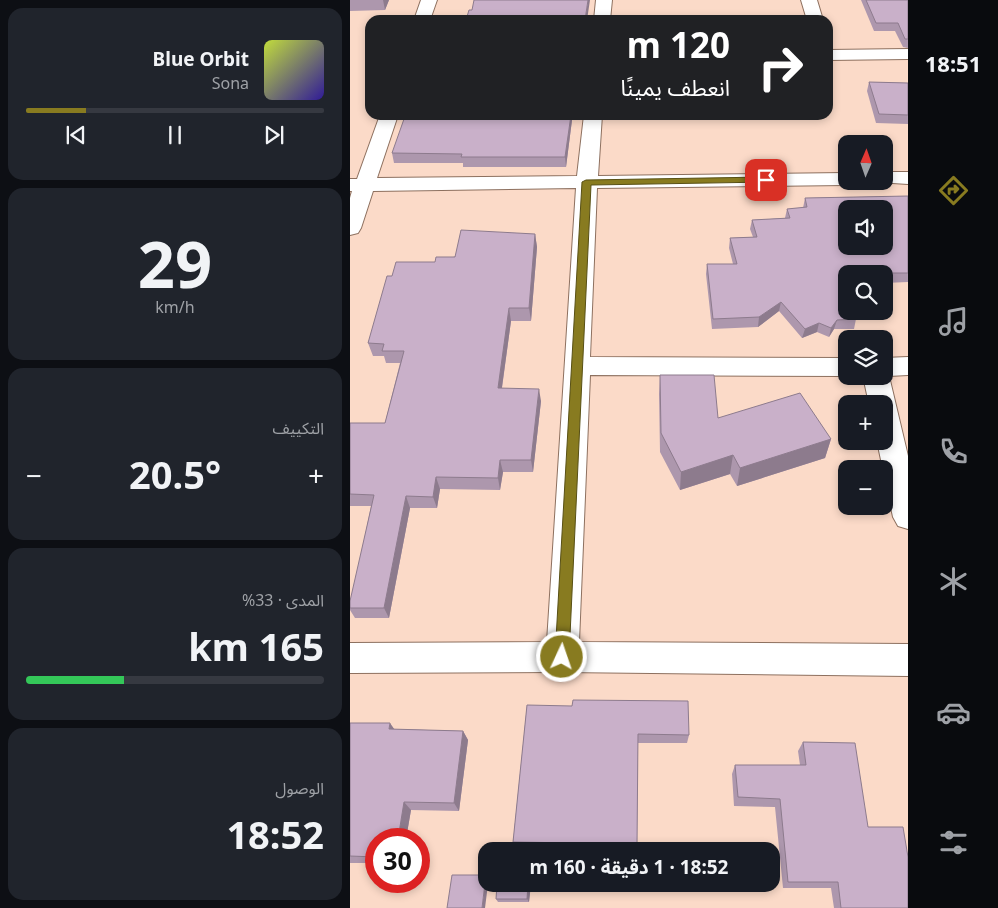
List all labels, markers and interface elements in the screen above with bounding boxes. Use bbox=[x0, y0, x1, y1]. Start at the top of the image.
text: 120 m bbox=[627, 21, 730, 68]
icon: right bbox=[748, 35, 813, 100]
text: Blue Orbit bbox=[153, 46, 249, 72]
text: 18:51 bbox=[925, 48, 981, 78]
text: Sona bbox=[212, 72, 249, 94]
text: انعطف يمينًا bbox=[620, 72, 730, 102]
icon: previous bbox=[62, 121, 90, 149]
icon: pause bbox=[161, 121, 189, 149]
icon: next bbox=[260, 121, 288, 149]
north arrow bbox=[838, 135, 892, 190]
map controls bbox=[838, 135, 893, 515]
pin bbox=[745, 159, 787, 201]
icon: arrive bbox=[752, 166, 780, 194]
icon: directions bbox=[936, 173, 971, 208]
button: sound bbox=[838, 200, 893, 255]
text: 29 bbox=[138, 219, 212, 307]
button: search bbox=[838, 265, 893, 320]
text: km/h bbox=[155, 296, 195, 318]
icon: music bbox=[936, 304, 971, 339]
button: layers bbox=[838, 330, 893, 385]
button: + bbox=[838, 395, 893, 450]
text: التكييف bbox=[272, 417, 324, 439]
icon: phone bbox=[936, 434, 971, 469]
text: 20.5° bbox=[129, 448, 221, 500]
text: − bbox=[26, 456, 42, 494]
text: + bbox=[308, 456, 324, 494]
button: − bbox=[838, 460, 893, 515]
icon: climate bbox=[936, 564, 971, 599]
text: المدى · 33% bbox=[242, 589, 324, 611]
text: 165 km bbox=[188, 620, 324, 672]
position arrow bbox=[535, 630, 587, 682]
icon: car bbox=[936, 695, 971, 730]
text: الوصول bbox=[275, 777, 324, 799]
text: 18:52 bbox=[226, 808, 324, 860]
icon: filters bbox=[936, 825, 971, 860]
speed limit sign: 30 bbox=[365, 828, 430, 893]
text: 18:52 · 1 دقيقة · 160 m bbox=[530, 854, 728, 880]

